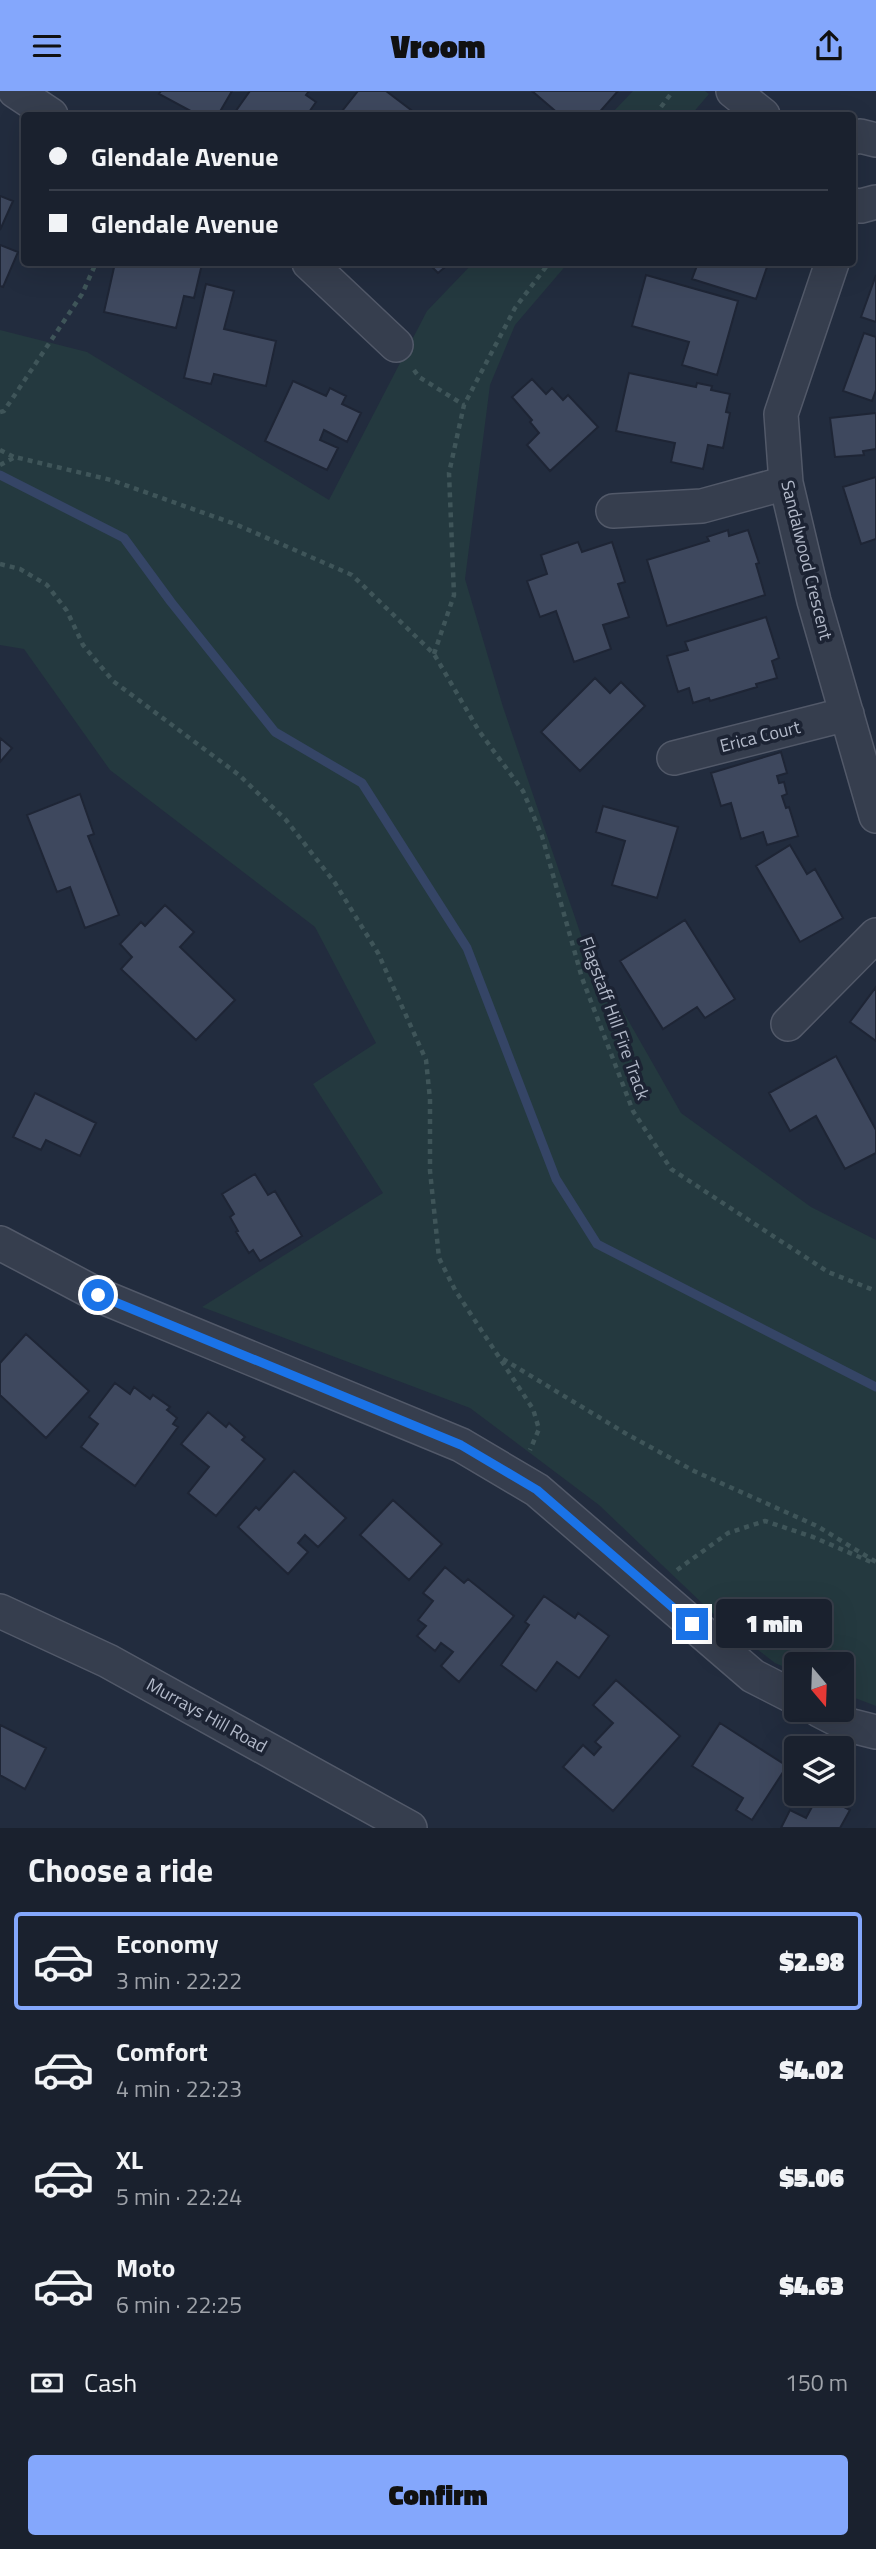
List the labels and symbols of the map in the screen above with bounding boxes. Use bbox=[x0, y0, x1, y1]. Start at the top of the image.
street label: Sandalwood Crescent bbox=[774, 478, 840, 643]
street label: Erica Court bbox=[717, 713, 804, 759]
street label: Flagstaff Hill Fire Track bbox=[573, 933, 657, 1104]
route start bbox=[82, 1279, 114, 1311]
callout: 1 min bbox=[716, 1599, 832, 1649]
route end bbox=[676, 1608, 708, 1640]
north arrow bbox=[784, 1652, 854, 1722]
street label: Murrays Hill Road bbox=[142, 1671, 272, 1759]

